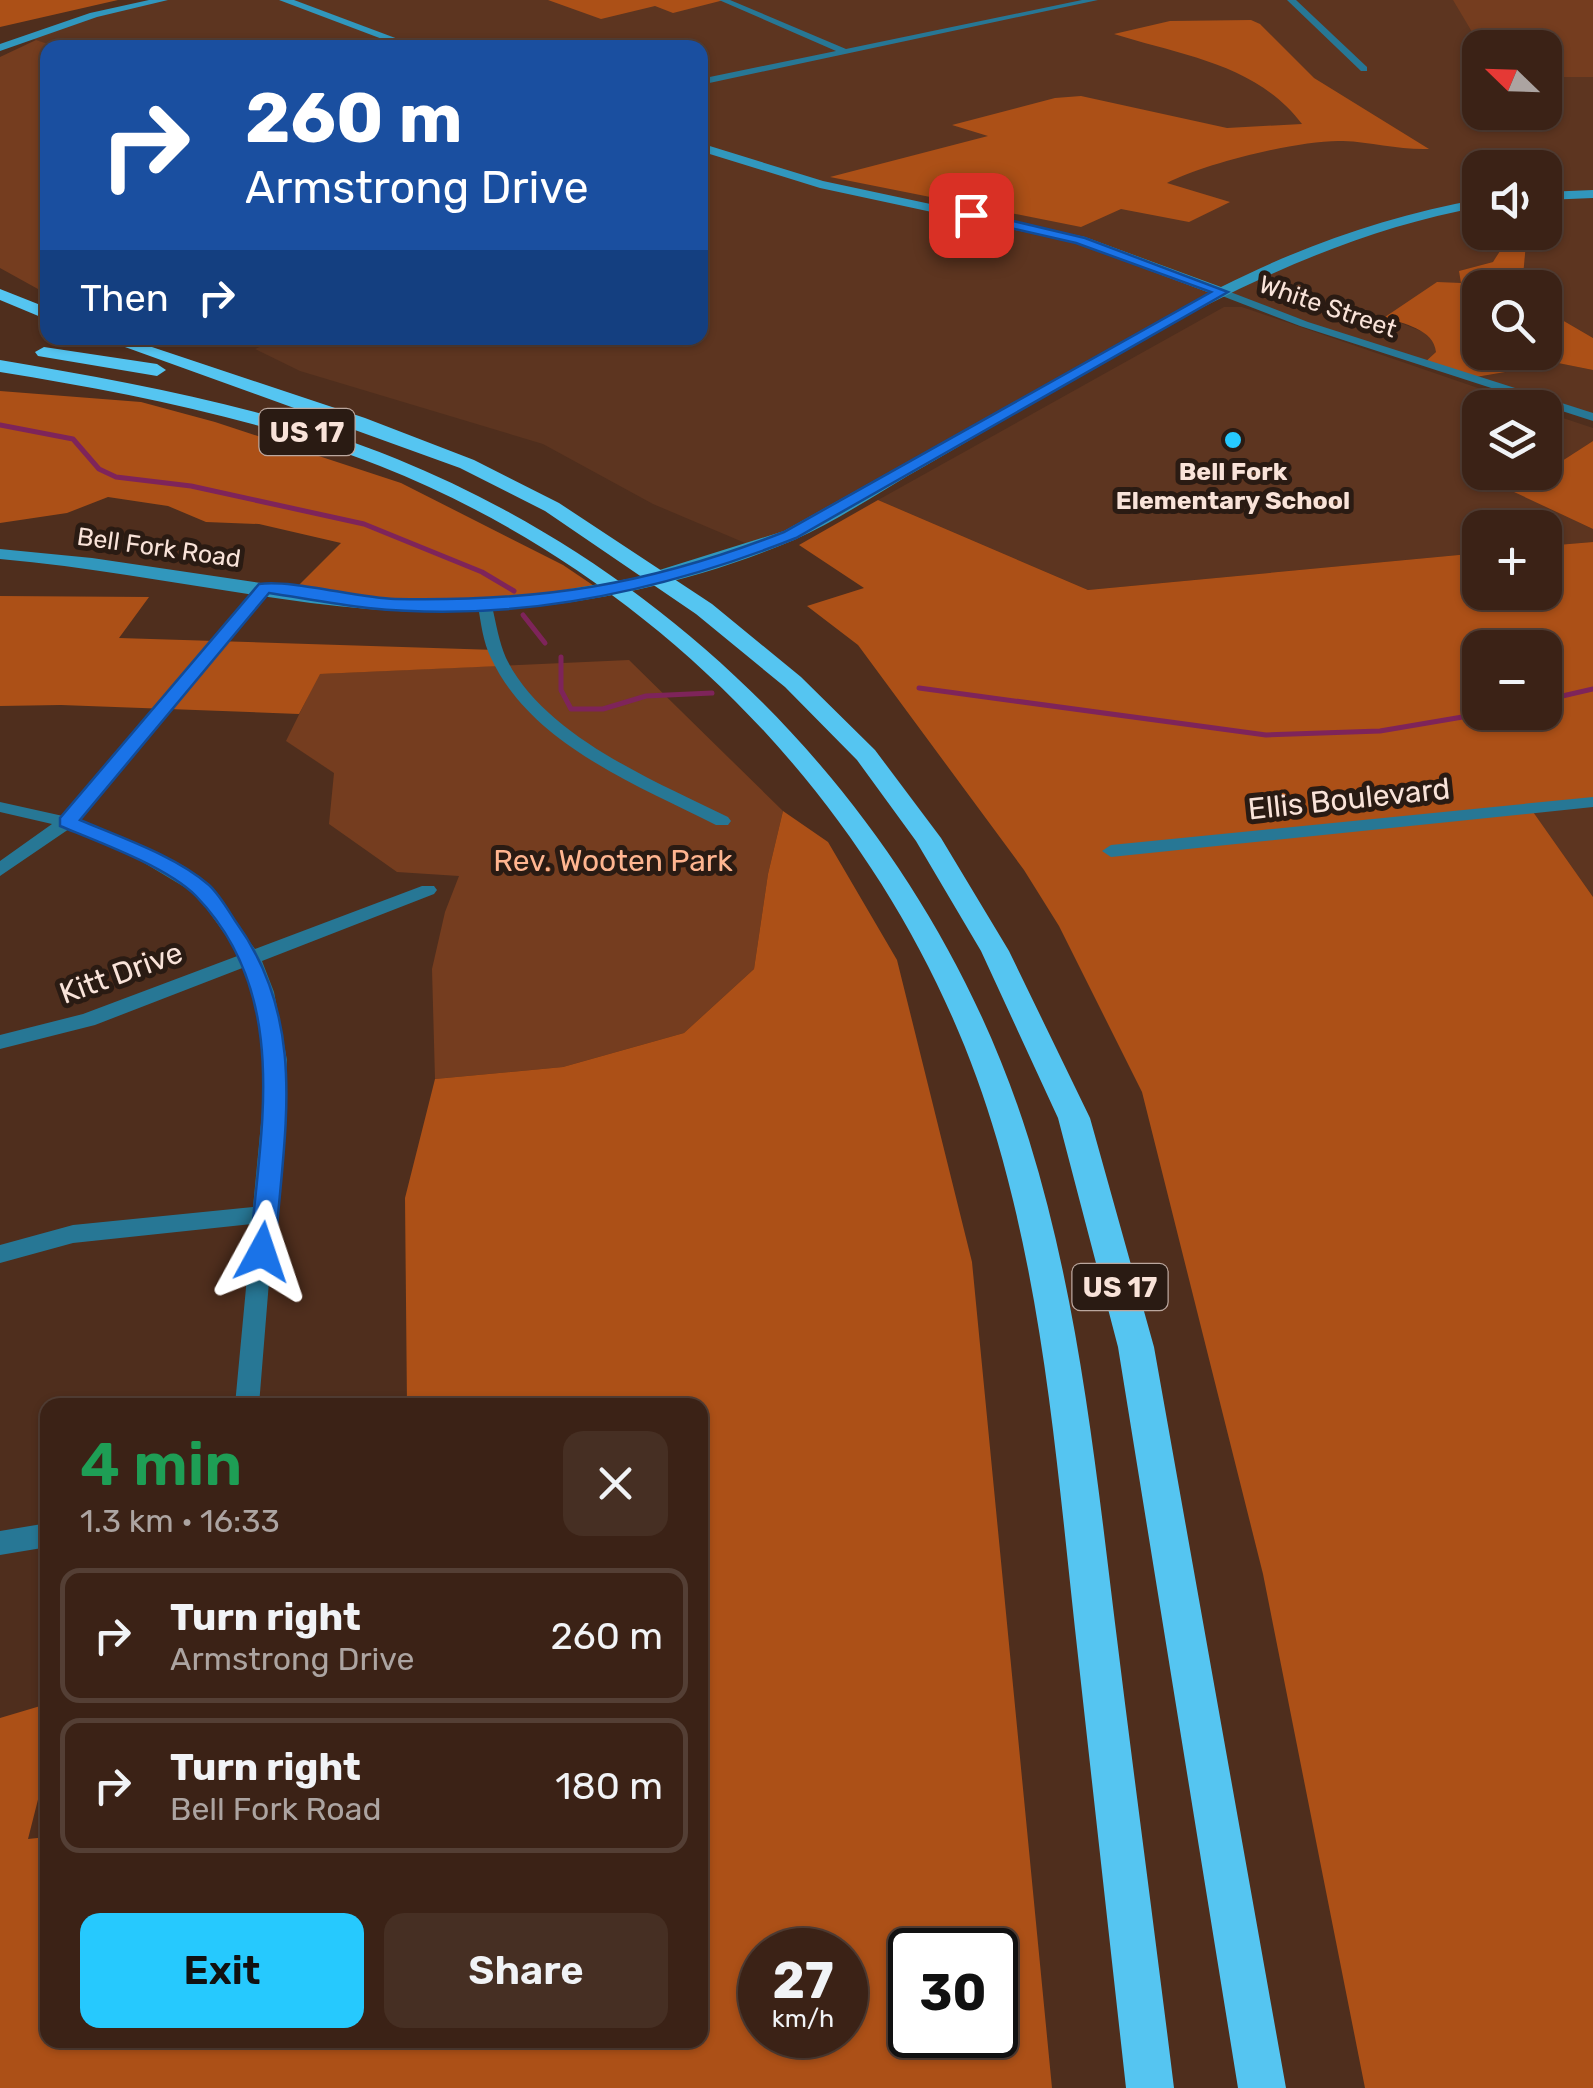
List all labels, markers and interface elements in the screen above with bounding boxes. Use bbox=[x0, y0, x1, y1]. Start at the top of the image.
north arrow bbox=[1462, 30, 1562, 130]
map controls bbox=[1462, 30, 1562, 730]
text: 260 m bbox=[245, 77, 463, 160]
icon: right bbox=[80, 80, 210, 210]
button: sound bbox=[1462, 150, 1562, 250]
text: Armstrong Drive bbox=[245, 161, 589, 214]
pin bbox=[929, 173, 1014, 258]
icon: arrive bbox=[944, 188, 999, 243]
street label: White Street bbox=[1255, 269, 1401, 344]
icon: right bbox=[189, 270, 244, 325]
button: search bbox=[1462, 270, 1562, 370]
text: Then bbox=[80, 275, 169, 321]
button: layers bbox=[1462, 390, 1562, 490]
road number: US 17 bbox=[260, 409, 354, 455]
marker: Bell Fork Elementary School bbox=[1222, 429, 1244, 451]
place label: Bell Fork Elementary School bbox=[1116, 457, 1350, 515]
button: + bbox=[1462, 510, 1562, 610]
street label: Bell Fork Road bbox=[75, 522, 243, 573]
button: − bbox=[1462, 630, 1562, 730]
street label: Ellis Boulevard bbox=[1246, 770, 1452, 828]
park label: Rev. Wooten Park bbox=[493, 843, 733, 879]
street label: Kitt Drive bbox=[55, 934, 187, 1012]
position arrow bbox=[210, 1200, 314, 1304]
road number: US 17 bbox=[1072, 1264, 1168, 1310]
text: 4 min bbox=[80, 1429, 242, 1500]
button: close bbox=[563, 1431, 668, 1536]
text: 1.3 km · 16:33 bbox=[80, 1502, 280, 1540]
text: Turn right bbox=[170, 1594, 361, 1640]
icon: right bbox=[85, 1608, 140, 1663]
text: 260 m bbox=[551, 1613, 663, 1659]
text: Armstrong Drive bbox=[170, 1640, 414, 1678]
text: Turn right bbox=[170, 1744, 361, 1790]
icon: right bbox=[85, 1758, 140, 1813]
text: 180 m bbox=[555, 1763, 663, 1809]
text: Bell Fork Road bbox=[170, 1790, 381, 1828]
button: Exit bbox=[80, 1913, 364, 2028]
button: Share bbox=[384, 1913, 668, 2028]
speed limit sign: 30 bbox=[888, 1928, 1018, 2058]
text: 27 bbox=[772, 1951, 834, 2011]
text: km/h bbox=[772, 2004, 834, 2033]

